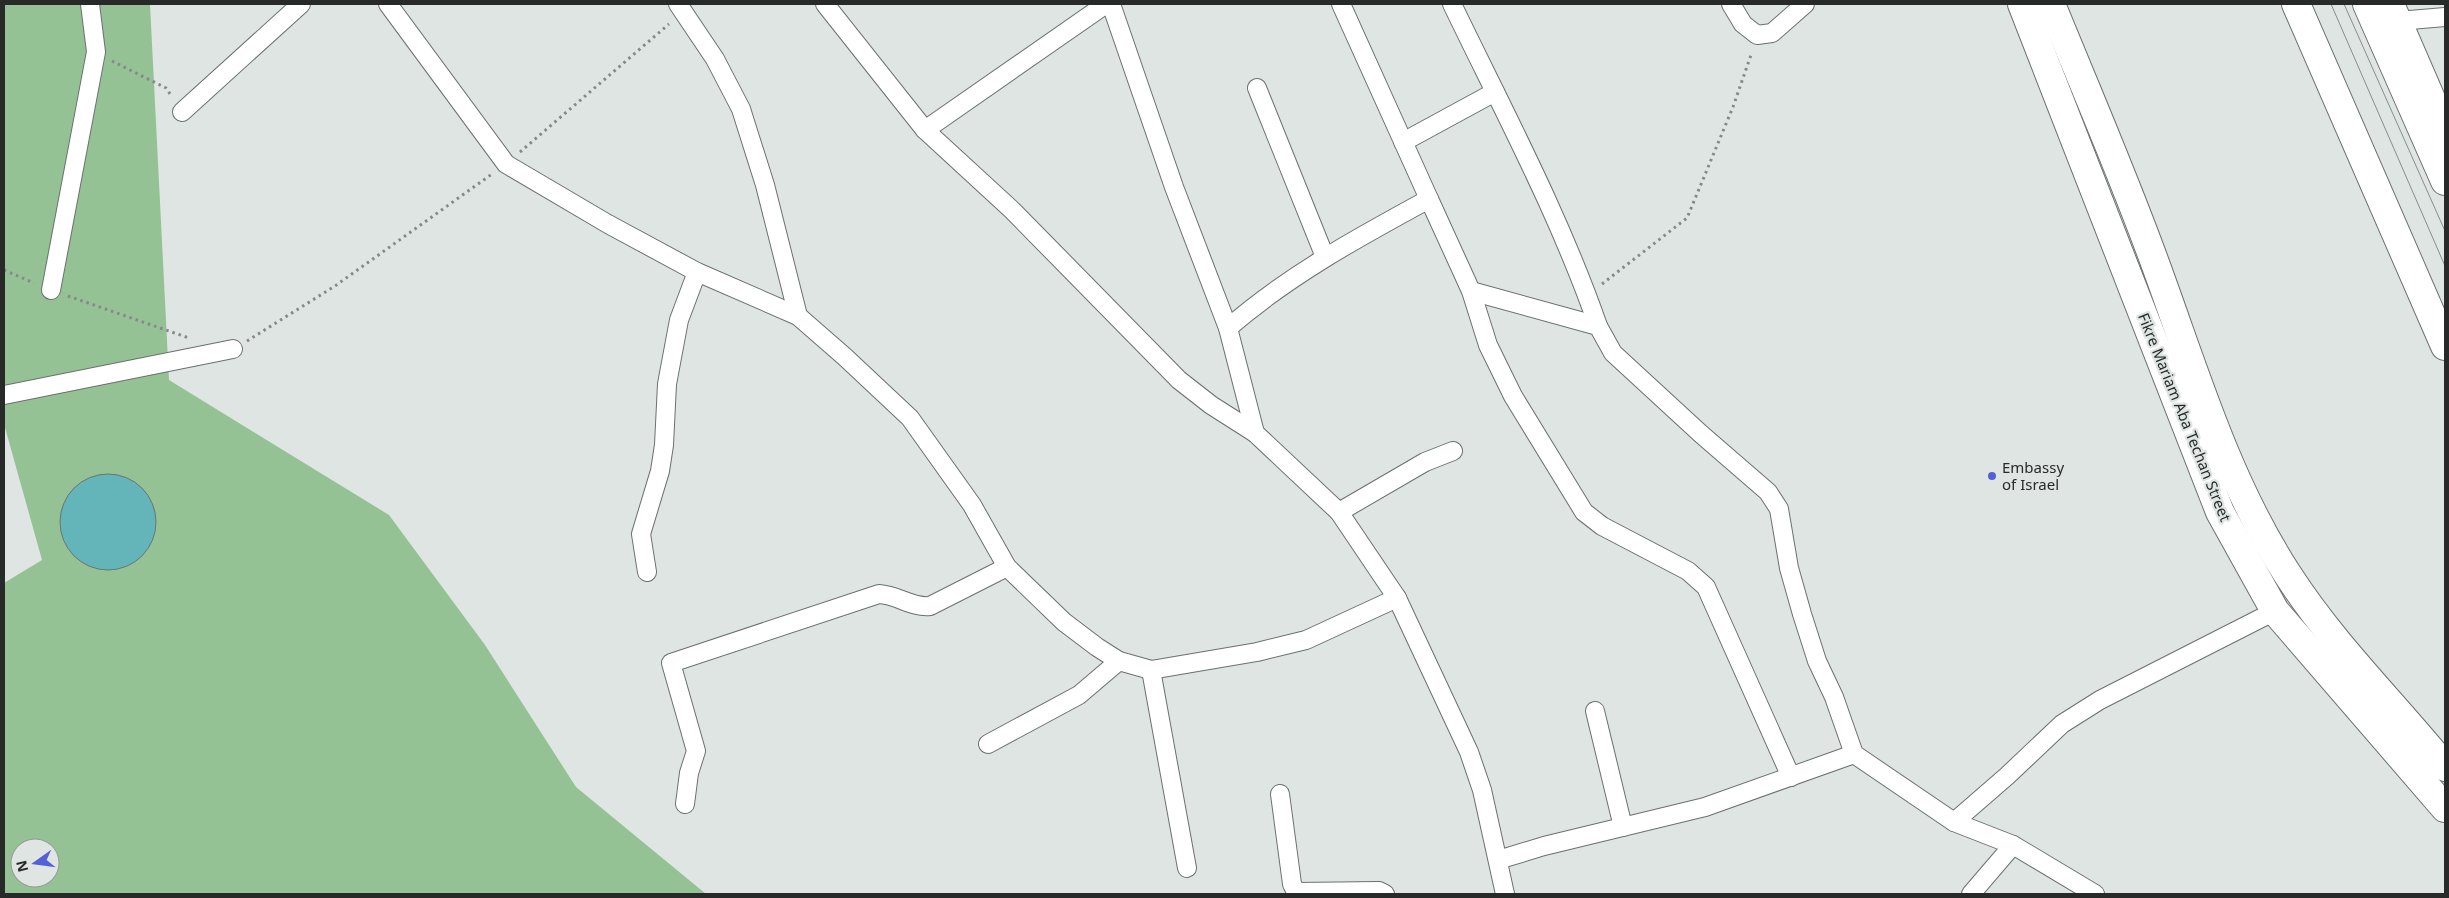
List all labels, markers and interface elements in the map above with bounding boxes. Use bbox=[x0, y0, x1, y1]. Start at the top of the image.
street label: Fikre Mariam Aba Techan Street bbox=[2134, 310, 2236, 525]
place label: Embassy of Israel bbox=[2002, 457, 2064, 494]
marker: Embassy of Israel bbox=[1986, 470, 1998, 482]
north arrow bbox=[10, 838, 60, 888]
text: N bbox=[11, 858, 32, 874]

